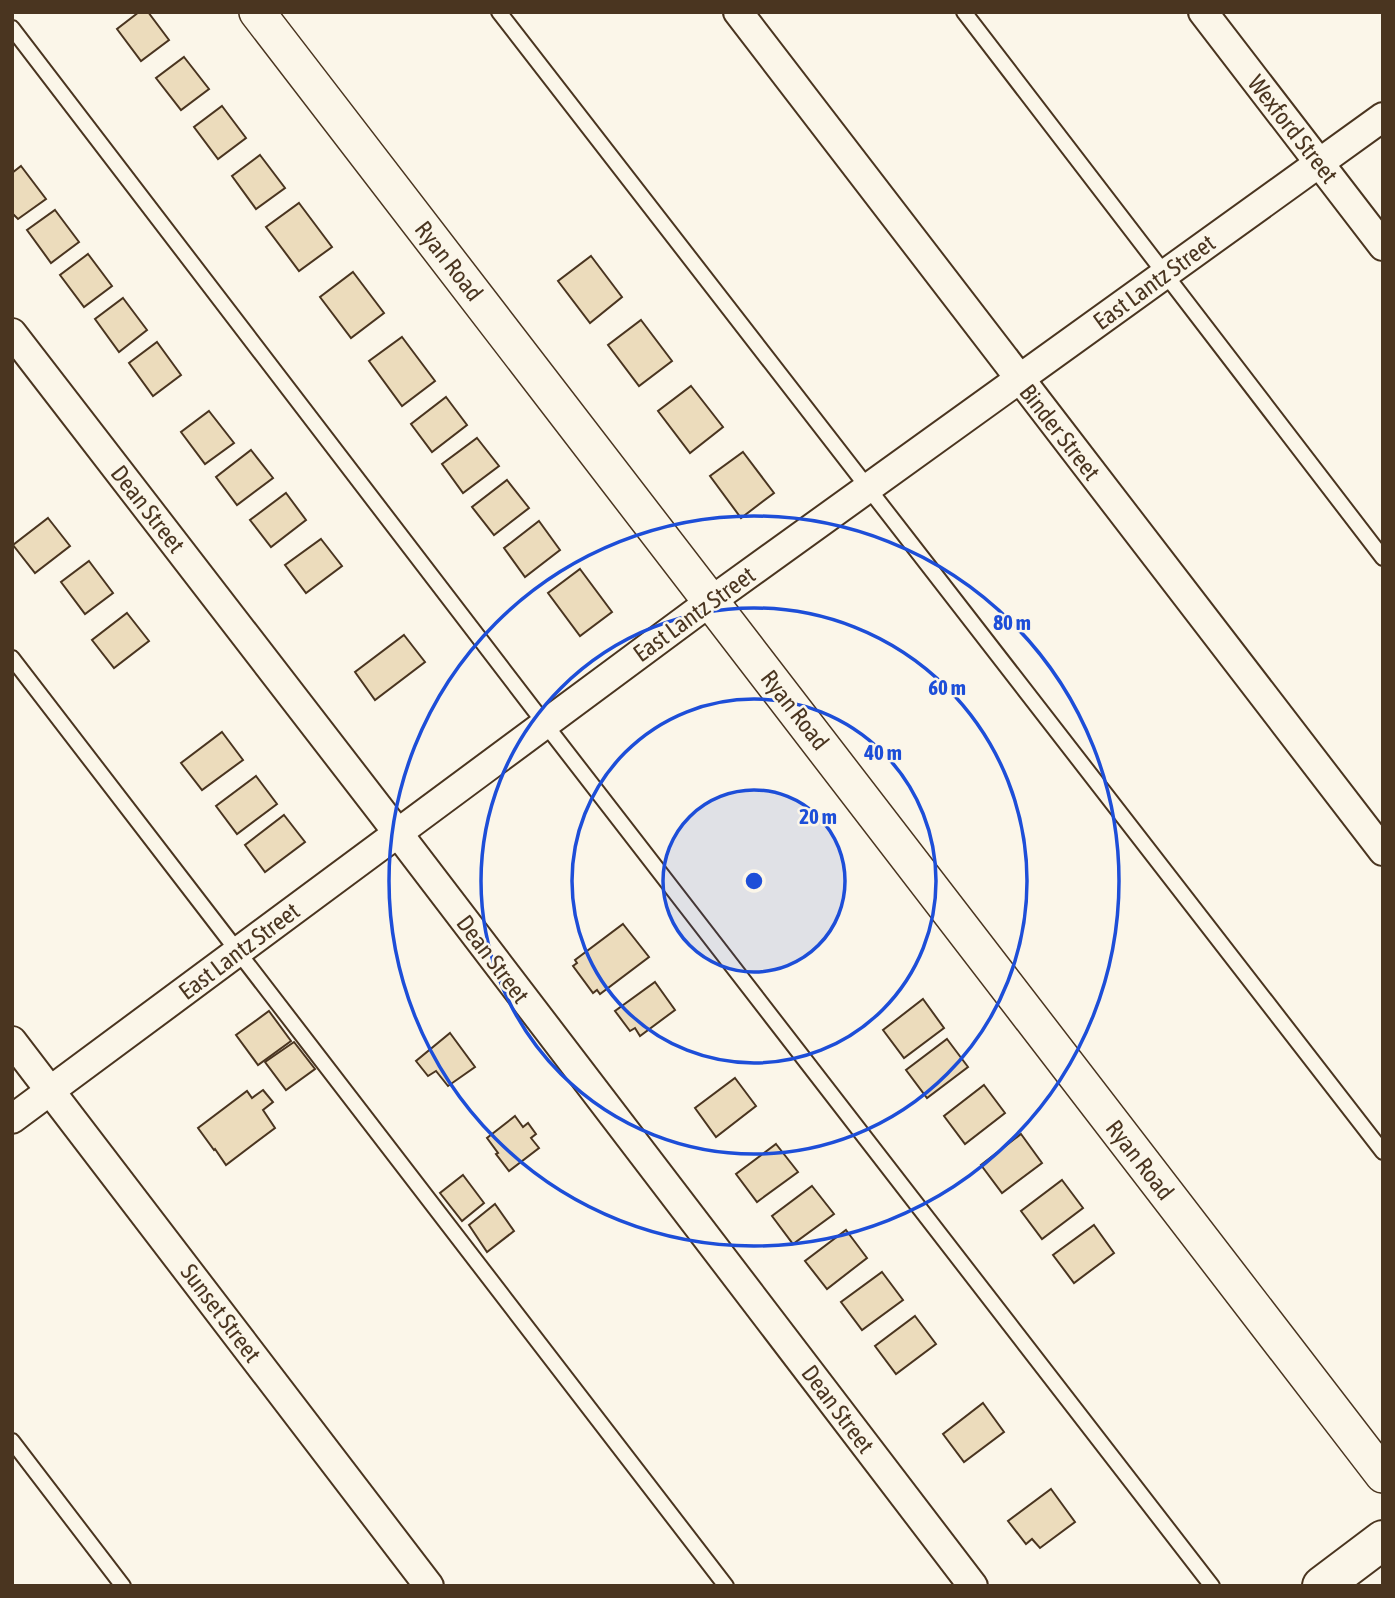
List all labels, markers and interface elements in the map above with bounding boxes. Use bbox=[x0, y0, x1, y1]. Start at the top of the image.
street label: Wexford Street bbox=[1243, 70, 1344, 188]
street label: Ryan Road bbox=[410, 216, 488, 306]
street label: East Lantz Street bbox=[1088, 229, 1220, 335]
street label: Binder Street bbox=[1014, 379, 1106, 485]
street label: Dean Street bbox=[106, 460, 190, 558]
street label: East Lantz Street bbox=[628, 561, 760, 667]
text: 80 m bbox=[993, 610, 1031, 634]
street label: Ryan Road bbox=[756, 665, 834, 755]
text: 60 m bbox=[928, 675, 966, 699]
text: 40 m bbox=[863, 740, 902, 764]
text: 20 m bbox=[799, 804, 837, 828]
centre of rings bbox=[742, 869, 766, 893]
street label: East Lantz Street bbox=[174, 897, 305, 1005]
street label: Dean Street bbox=[451, 910, 535, 1008]
street label: Ryan Road bbox=[1101, 1115, 1179, 1205]
street label: Sunset Street bbox=[175, 1259, 267, 1367]
street label: Dean Street bbox=[796, 1360, 880, 1458]

